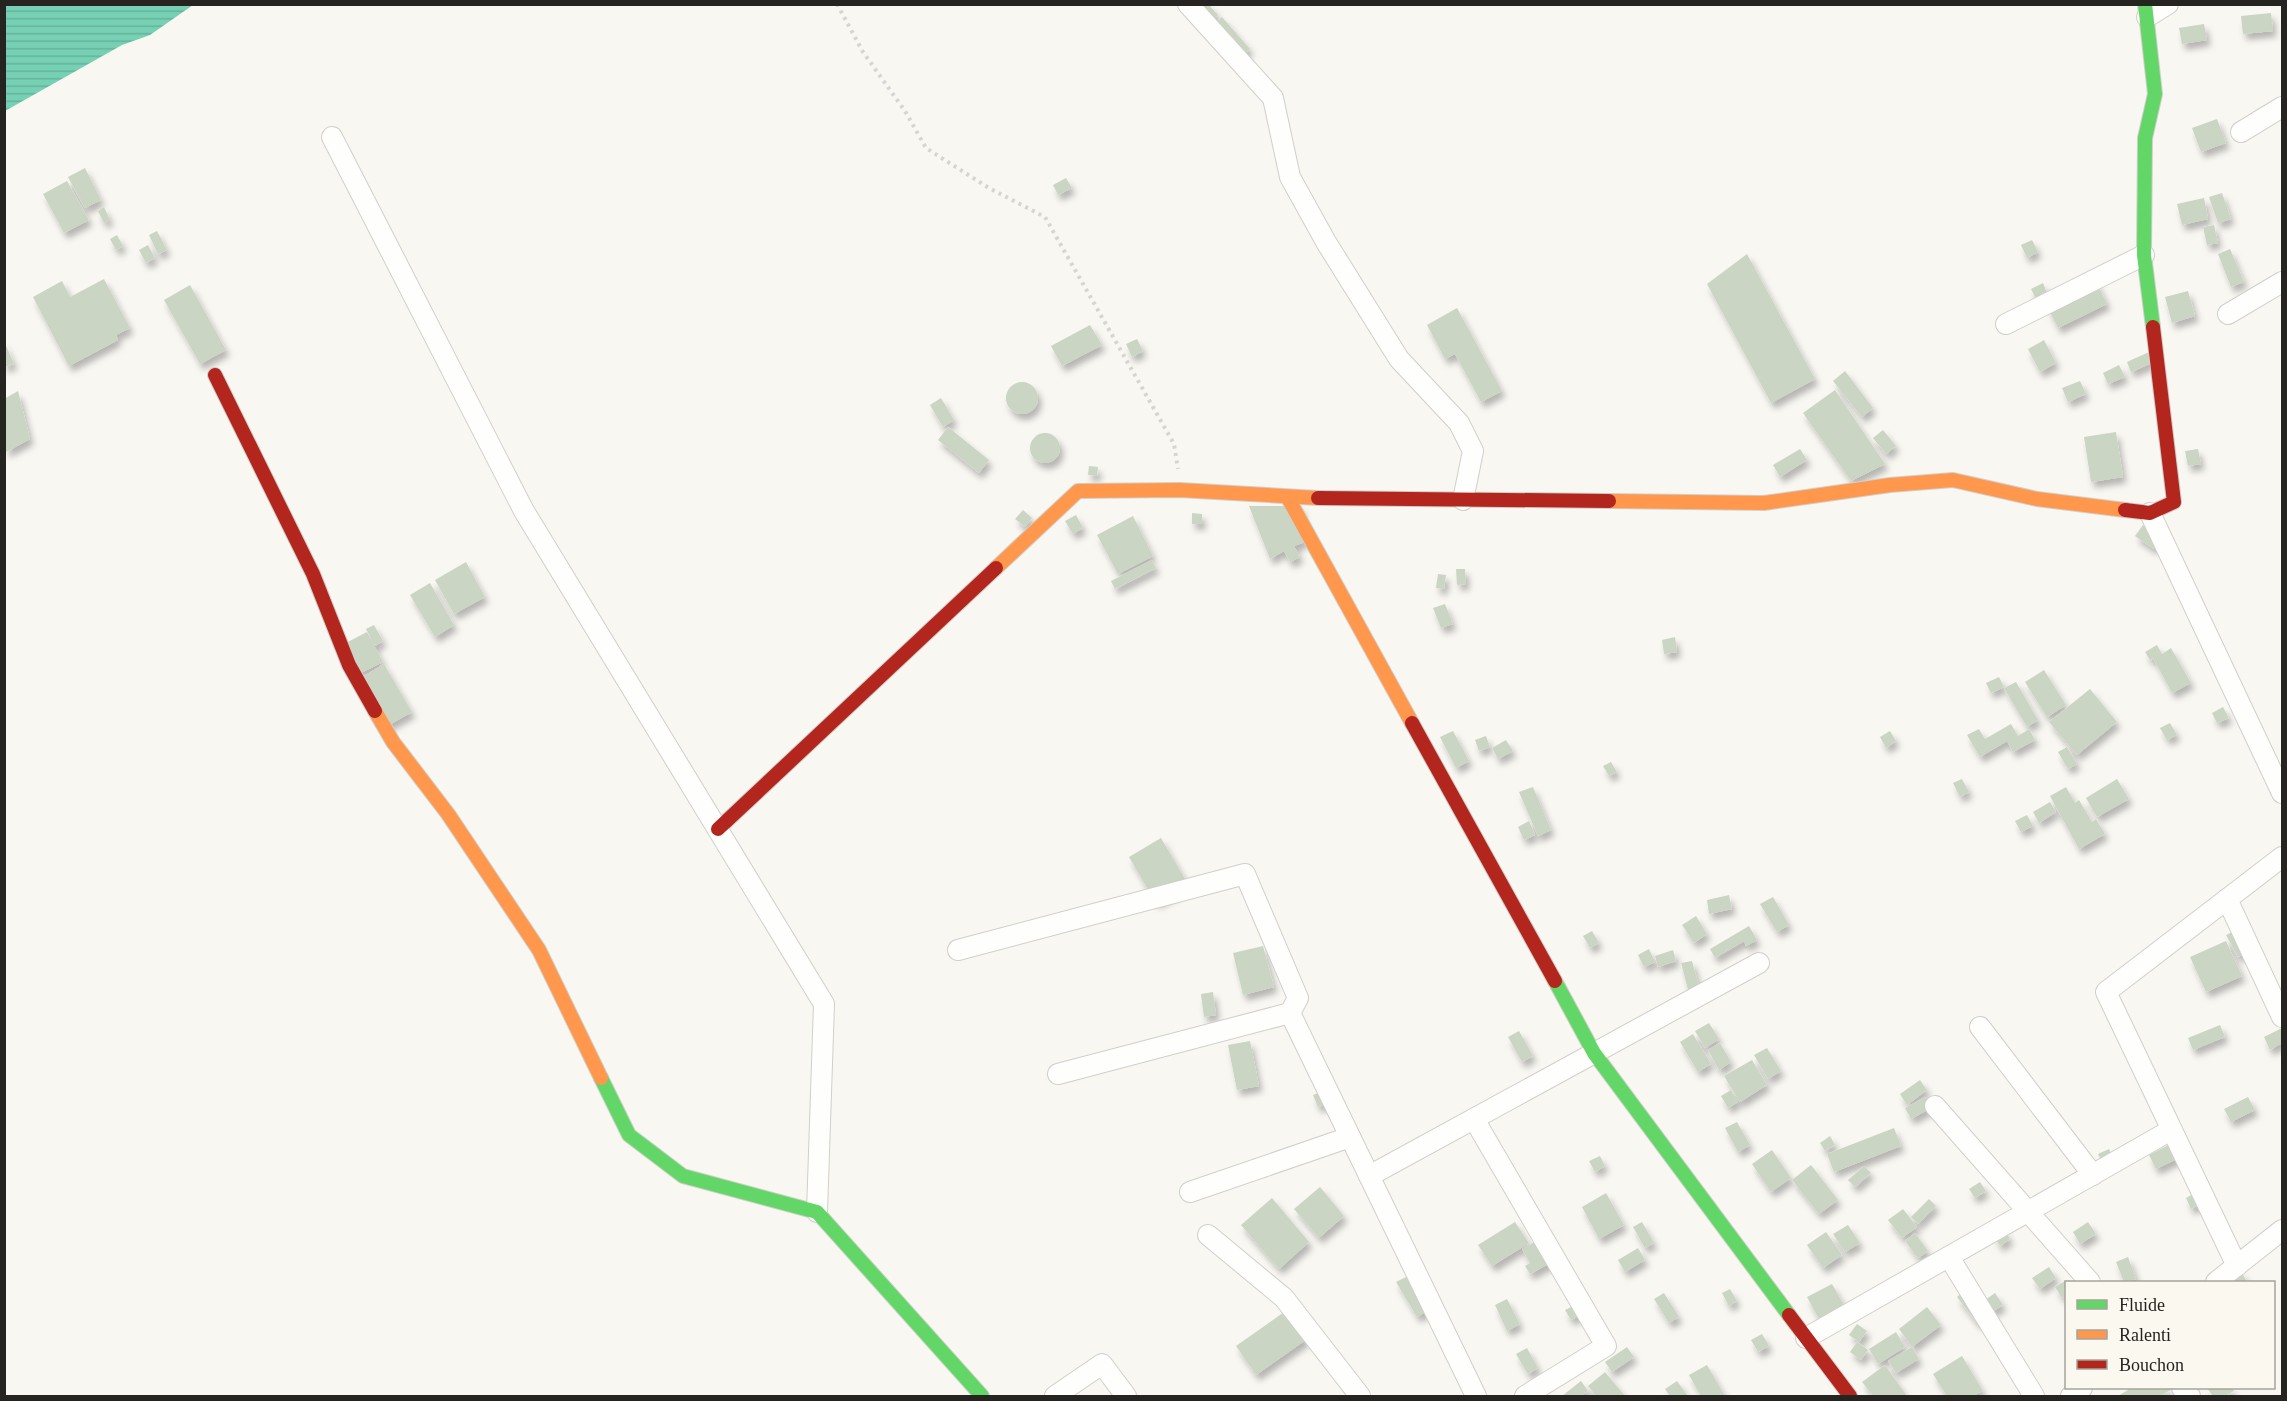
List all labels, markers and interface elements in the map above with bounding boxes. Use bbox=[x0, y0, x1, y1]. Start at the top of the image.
legend bbox=[2065, 1281, 2275, 1389]
text: Fluide bbox=[2119, 1295, 2165, 1315]
text: Ralenti bbox=[2119, 1325, 2171, 1345]
text: Bouchon bbox=[2119, 1355, 2184, 1375]

